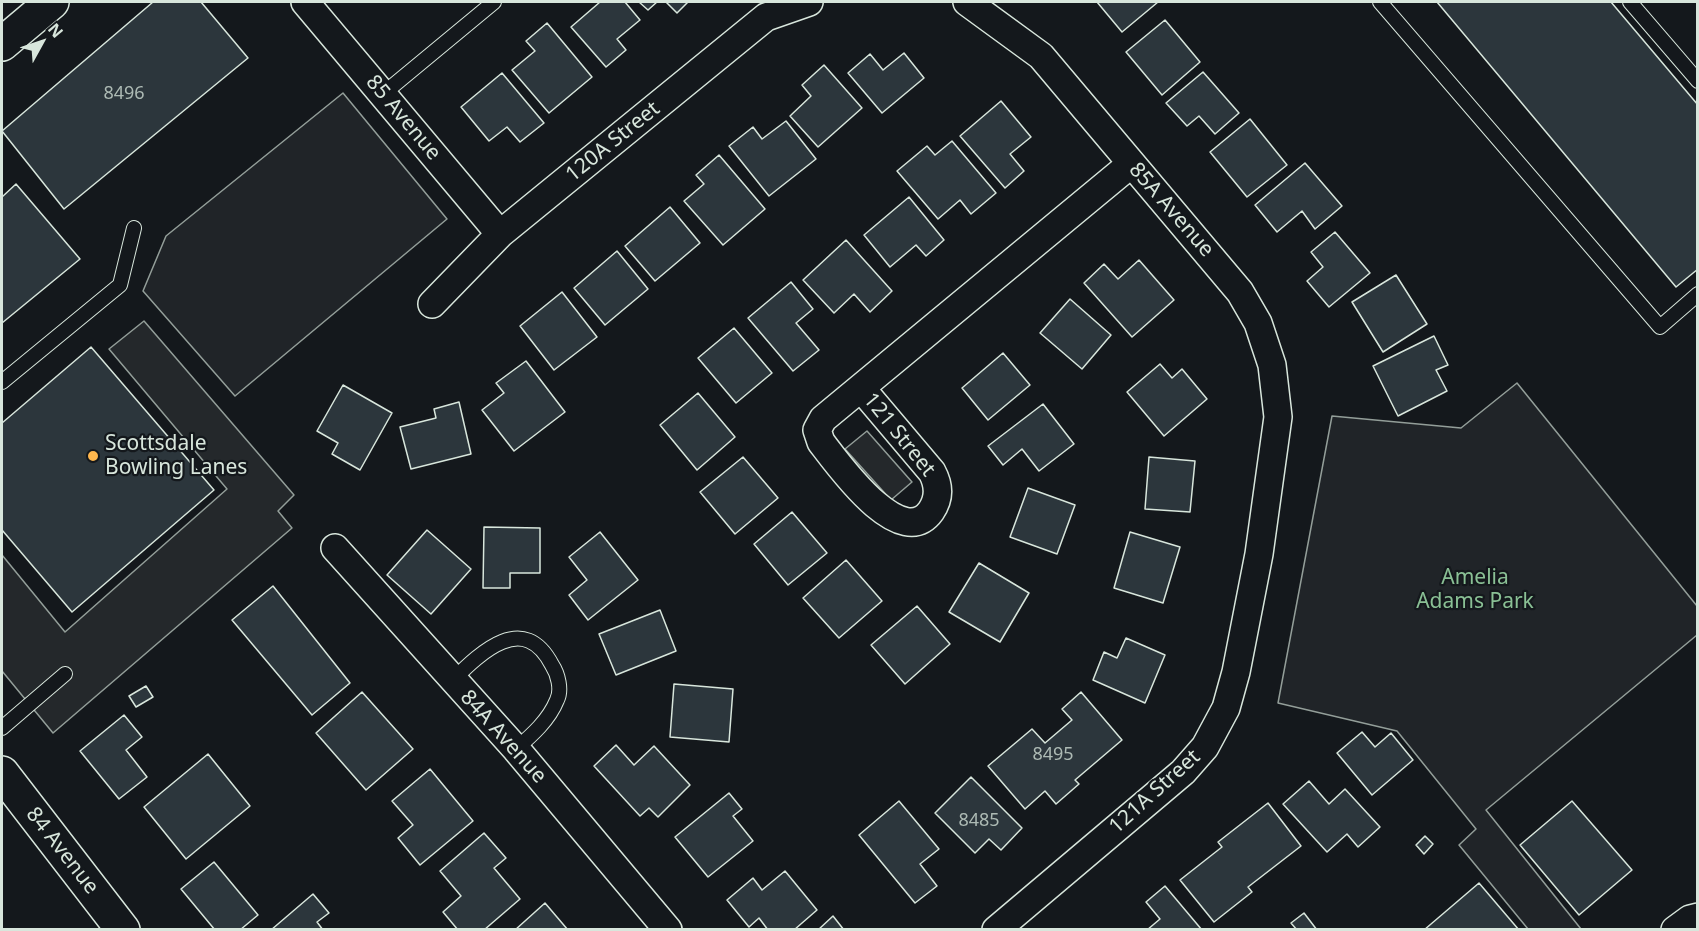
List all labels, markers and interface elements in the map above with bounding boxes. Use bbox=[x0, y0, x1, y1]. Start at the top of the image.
north arrow bbox=[12, 12, 72, 72]
text: N bbox=[43, 18, 68, 42]
street label: 85 Avenue bbox=[360, 70, 446, 166]
house number: 8496 bbox=[103, 83, 145, 105]
street label: 120A Street bbox=[561, 96, 665, 188]
street label: 85A Avenue bbox=[1123, 158, 1219, 262]
street label: 121 Street bbox=[858, 388, 940, 482]
place label: Scottsdale Bowling Lanes bbox=[105, 431, 247, 481]
marker: Scottsdale Bowling Lanes bbox=[86, 449, 100, 463]
park label: Amelia Adams Park bbox=[1416, 565, 1534, 615]
street label: 84A Avenue bbox=[455, 685, 551, 789]
house number: 8495 bbox=[1032, 744, 1074, 766]
street label: 121A Street bbox=[1104, 745, 1206, 839]
street label: 84 Avenue bbox=[20, 803, 104, 899]
house number: 8485 bbox=[958, 810, 1000, 832]

